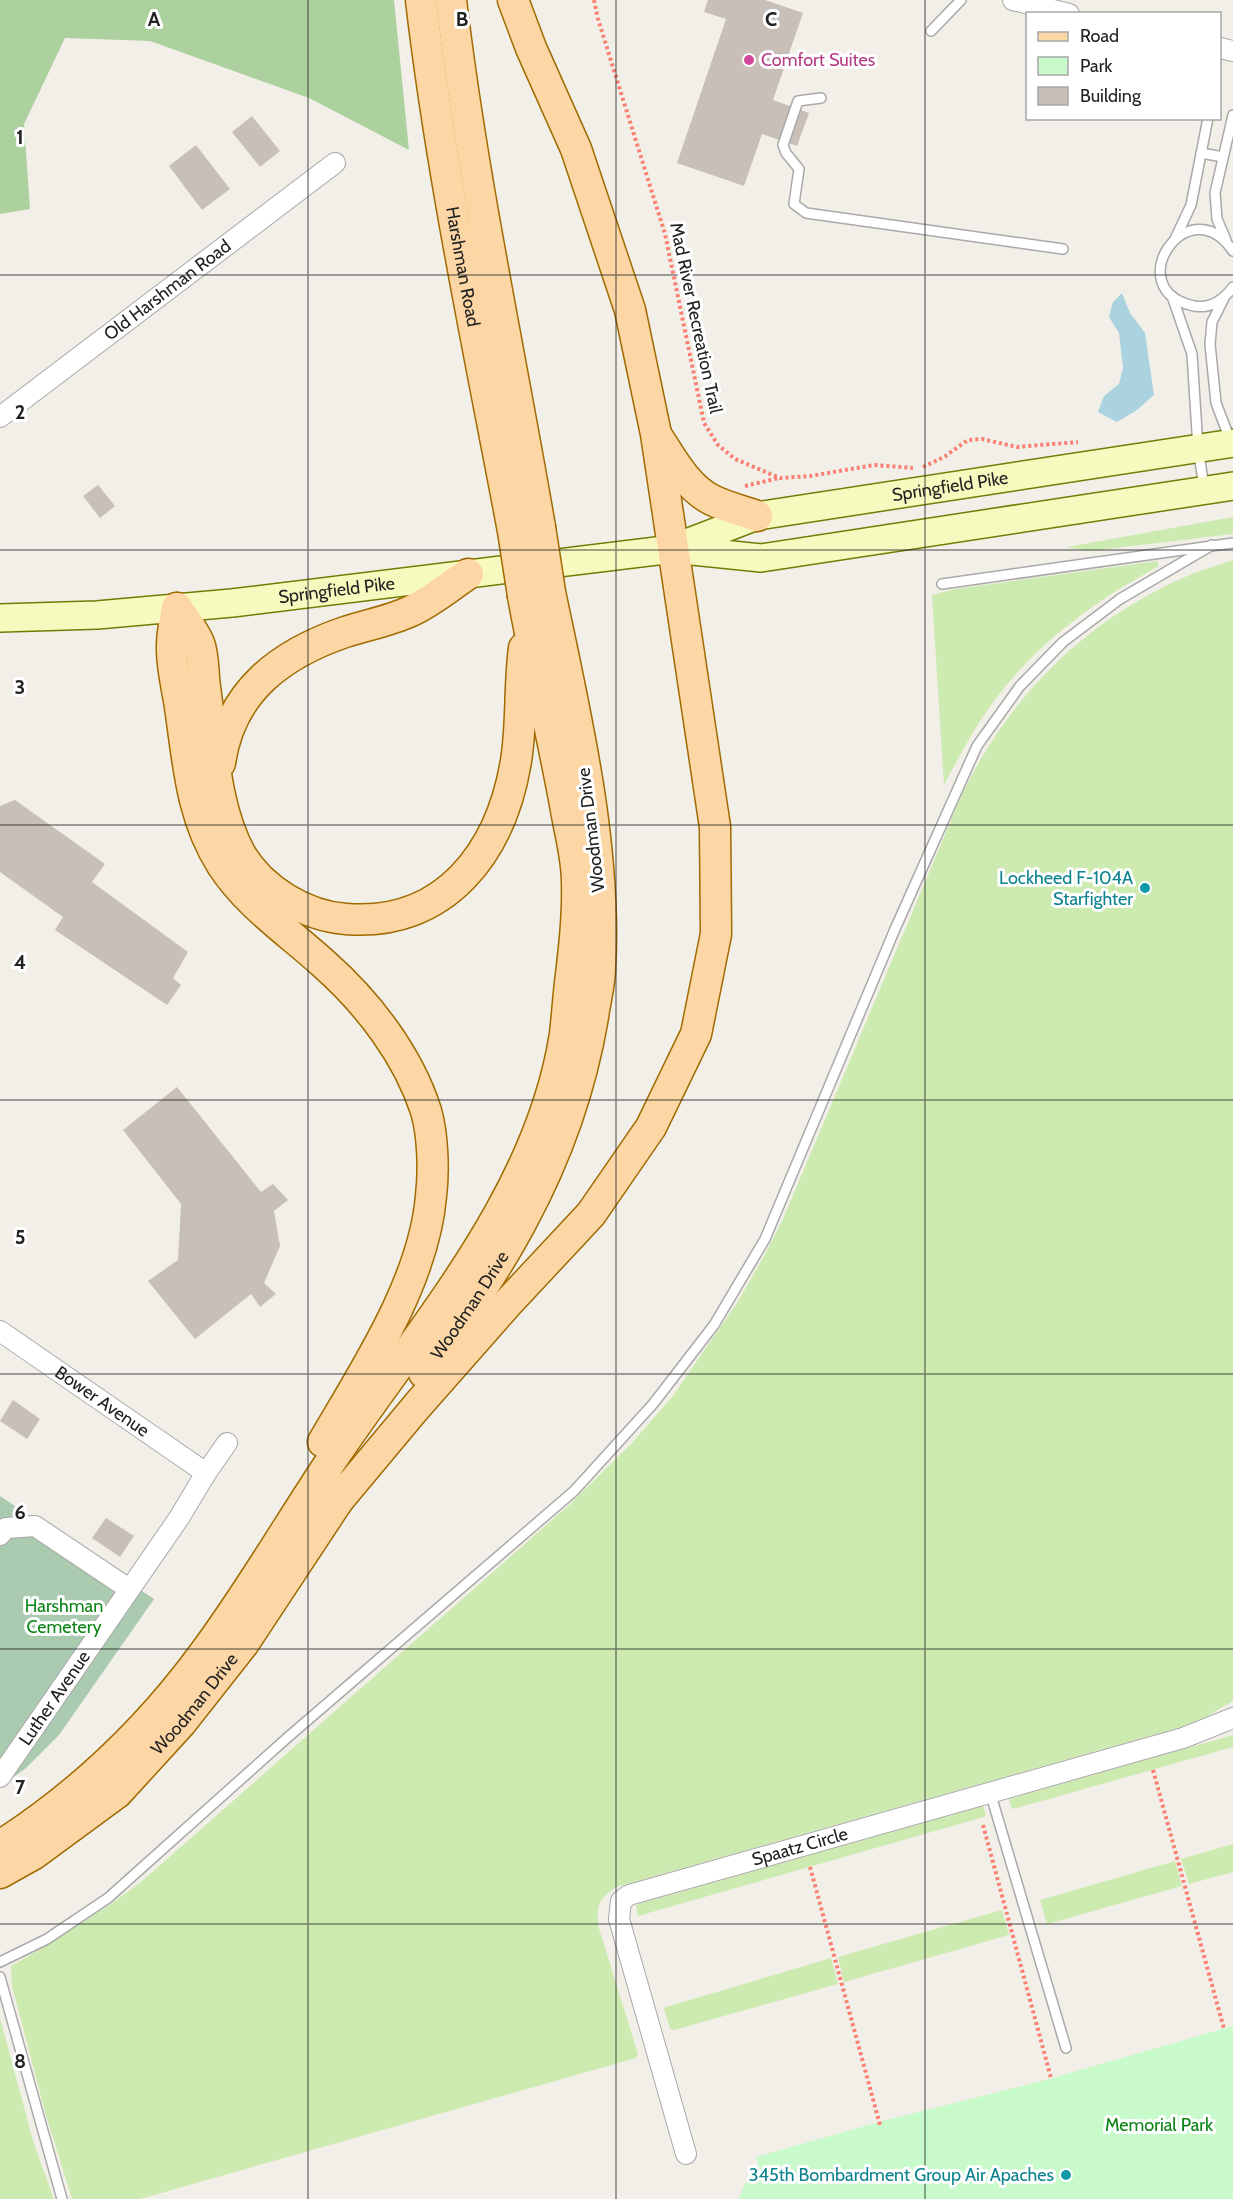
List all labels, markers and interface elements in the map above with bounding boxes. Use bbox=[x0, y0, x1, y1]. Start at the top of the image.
text: A bbox=[148, 7, 161, 31]
text: B bbox=[456, 7, 468, 31]
text: C bbox=[765, 7, 777, 31]
legend bbox=[1026, 12, 1221, 120]
text: Road bbox=[1080, 25, 1119, 47]
place label: Comfort Suites bbox=[761, 49, 875, 71]
marker: Comfort Suites bbox=[742, 53, 756, 67]
text: Park bbox=[1080, 55, 1113, 77]
text: Building bbox=[1080, 85, 1142, 107]
text: 1 bbox=[16, 125, 24, 149]
street label: Harshman Road bbox=[441, 205, 485, 329]
street label: Mad River Recreation Trail bbox=[665, 221, 727, 416]
street label: Old Harshman Road bbox=[99, 235, 235, 345]
text: 2 bbox=[15, 400, 25, 424]
street label: Springfield Pike bbox=[890, 467, 1010, 506]
street label: Springfield Pike bbox=[277, 572, 396, 608]
text: 3 bbox=[15, 675, 25, 699]
street label: Woodman Drive bbox=[572, 767, 610, 893]
place label: Lockheed F-104A Starfighter bbox=[999, 867, 1133, 910]
marker: Lockheed F-104A Starfighter bbox=[1138, 881, 1152, 895]
text: 4 bbox=[14, 950, 26, 974]
text: 5 bbox=[15, 1225, 25, 1249]
street label: Woodman Drive bbox=[426, 1247, 514, 1363]
street label: Bower Avenue bbox=[51, 1361, 153, 1442]
text: 6 bbox=[14, 1500, 26, 1524]
park label: Harshman Cemetery bbox=[25, 1595, 103, 1638]
street label: Luther Avenue bbox=[14, 1646, 95, 1750]
street label: Woodman Drive bbox=[146, 1649, 243, 1759]
text: 7 bbox=[15, 1775, 26, 1799]
street label: Spaatz Circle bbox=[749, 1823, 850, 1871]
text: 8 bbox=[14, 2049, 26, 2073]
park label: Memorial Park bbox=[1105, 2114, 1214, 2136]
place label: 345th Bombardment Group Air Apaches bbox=[749, 2164, 1054, 2186]
marker: 345th Bombardment Group Air Apaches bbox=[1059, 2168, 1073, 2182]

